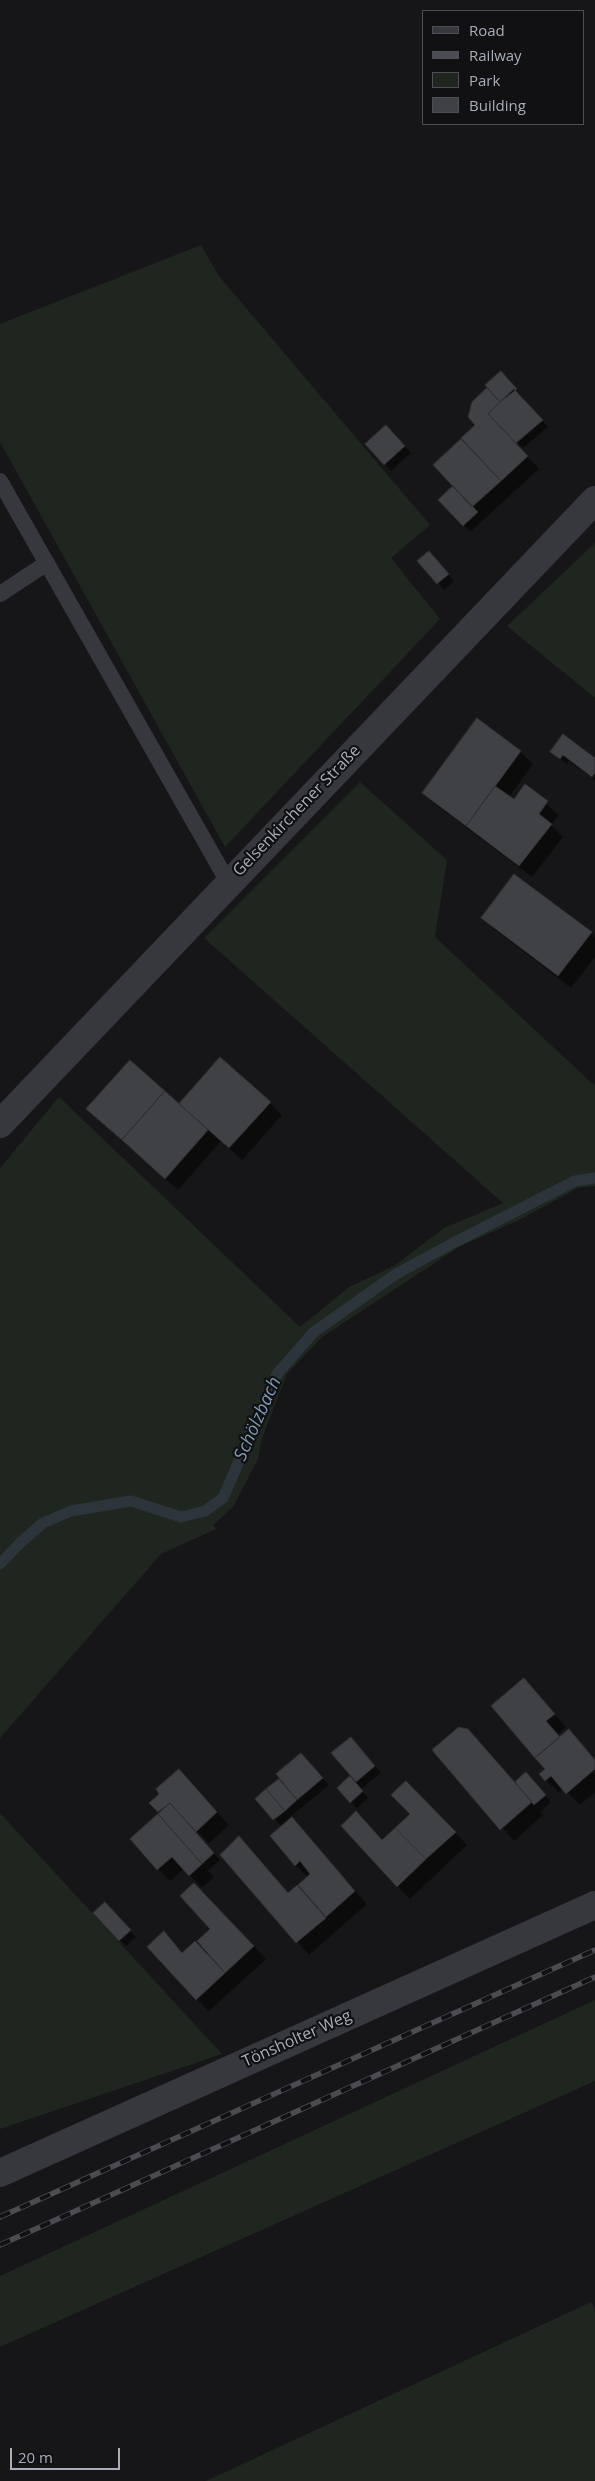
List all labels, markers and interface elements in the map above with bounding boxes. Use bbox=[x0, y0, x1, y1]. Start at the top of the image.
legend bbox=[422, 10, 585, 125]
text: Road bbox=[469, 20, 505, 40]
text: Railway bbox=[469, 45, 522, 65]
text: Park bbox=[469, 70, 500, 90]
text: Building bbox=[469, 95, 526, 115]
street label: Gelsenkirchener Straße bbox=[229, 741, 365, 881]
water label: Schölzbach bbox=[230, 1374, 286, 1464]
street label: Tönsholter Weg bbox=[240, 2006, 354, 2072]
scale bar bbox=[12, 2438, 122, 2470]
text: 20 m bbox=[18, 2447, 53, 2467]

